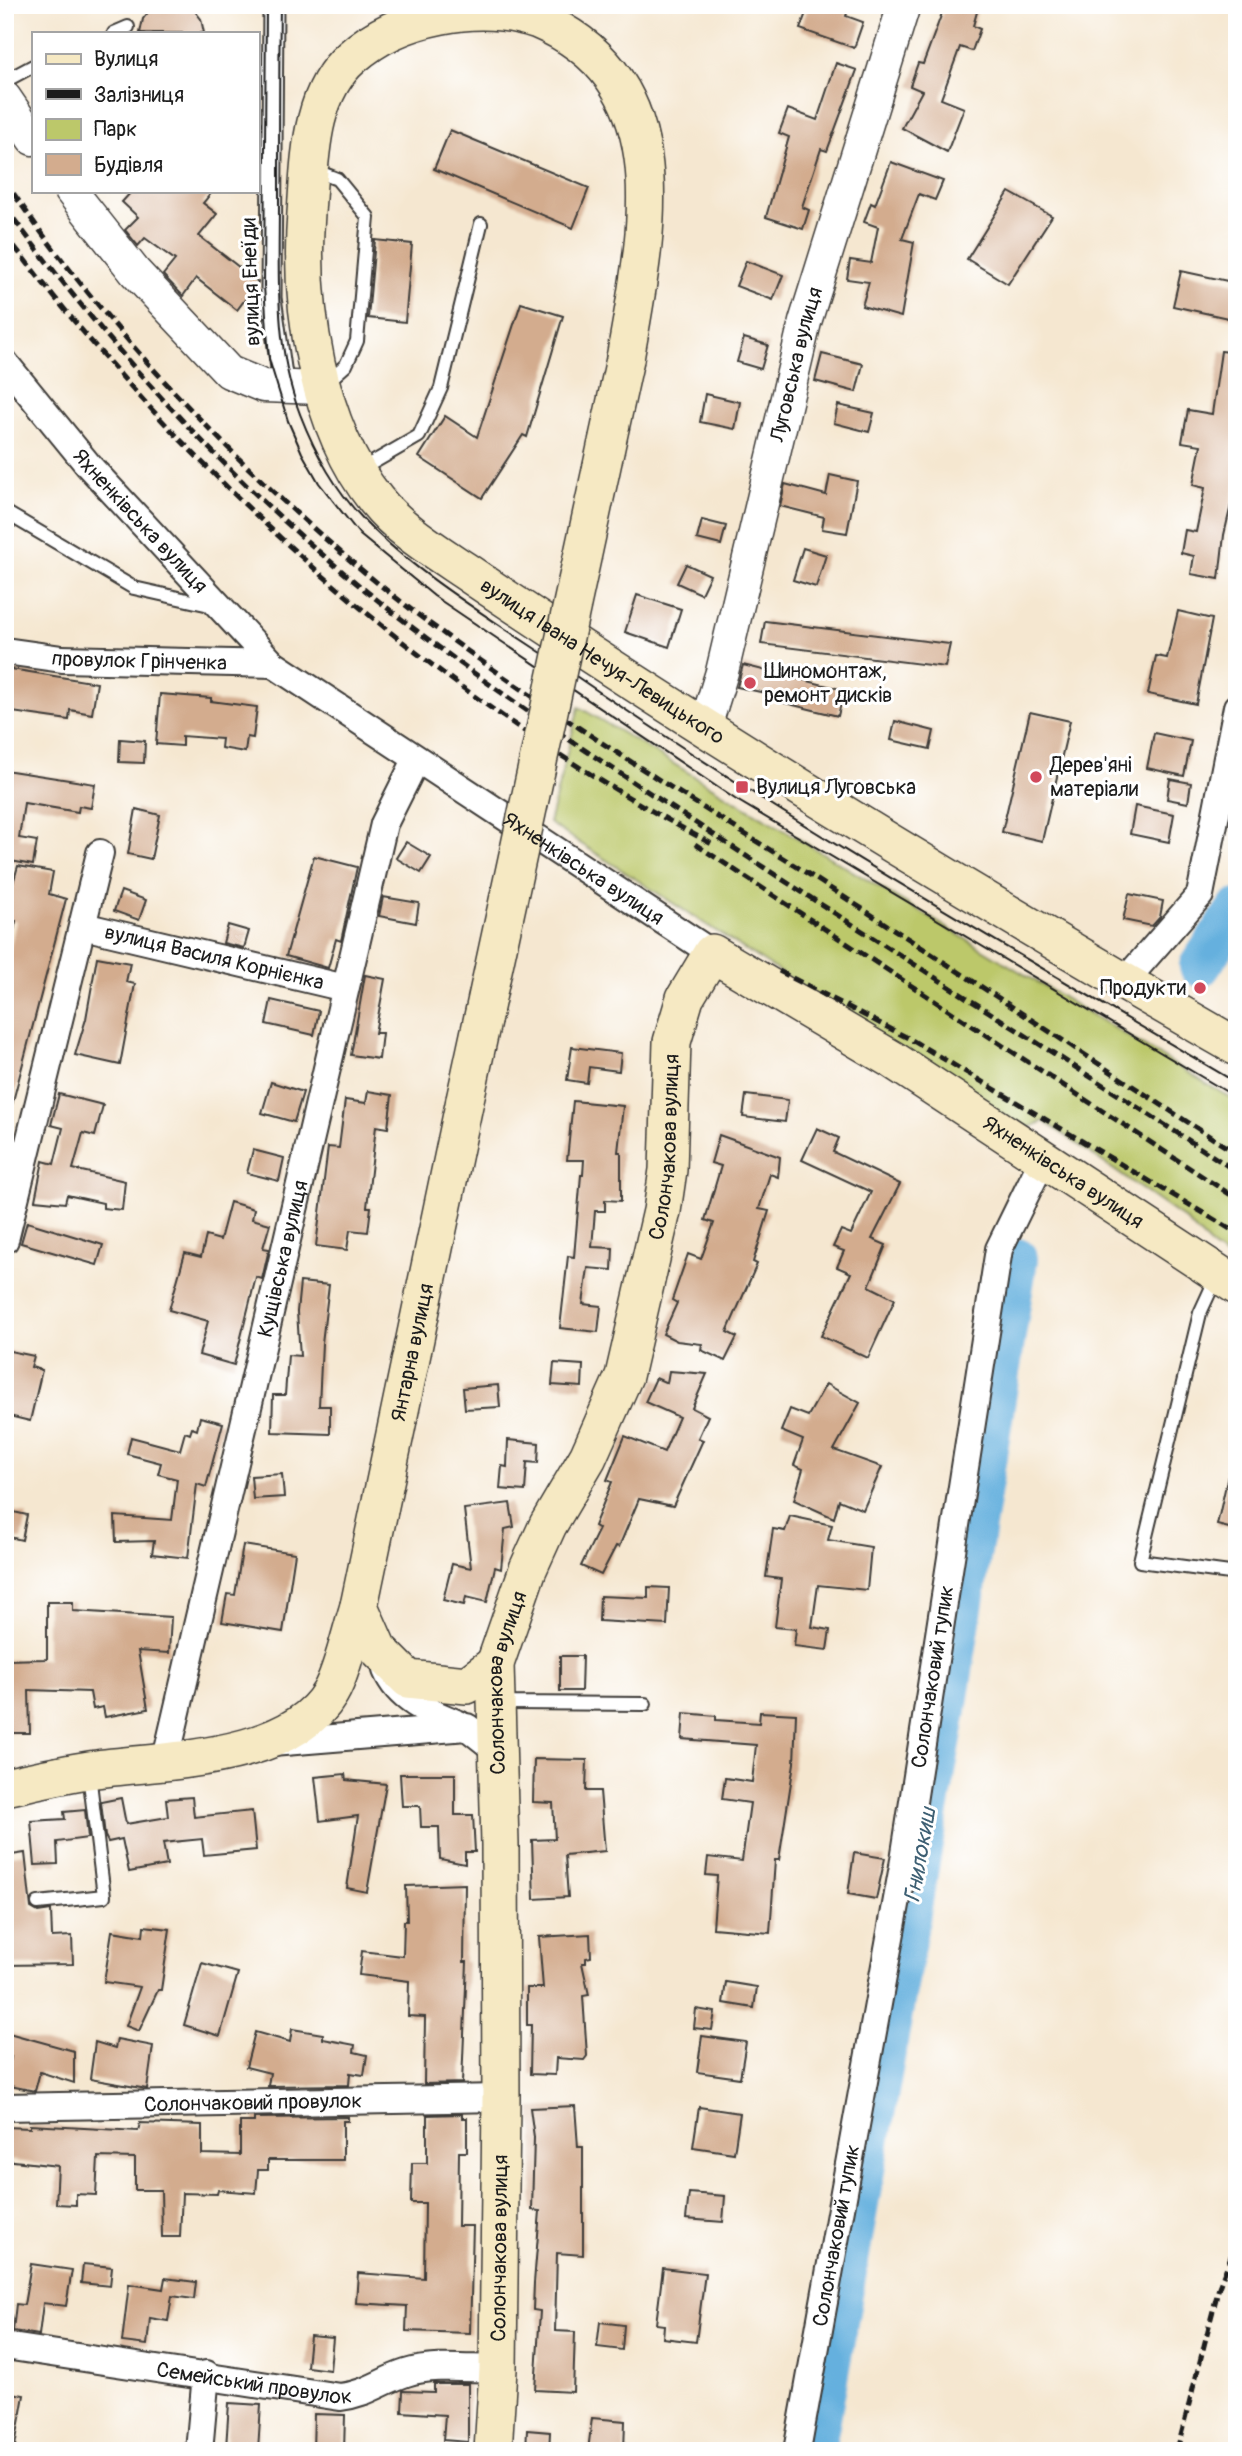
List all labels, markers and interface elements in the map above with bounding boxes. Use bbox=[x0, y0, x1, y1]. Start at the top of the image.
legend bbox=[32, 32, 259, 192]
text: Вулиця bbox=[94, 46, 158, 73]
text: Залізниця bbox=[94, 82, 184, 109]
text: Парк bbox=[94, 116, 137, 143]
text: Будівля bbox=[94, 152, 163, 179]
street label: вулиця Енеїди bbox=[235, 218, 267, 346]
street label: Луговська вулиця bbox=[763, 284, 829, 445]
street label: Яхненківська вулиця bbox=[67, 443, 214, 599]
street label: вулиця Івана Нечуя-Левицького bbox=[475, 572, 730, 750]
street label: провулок Грінченка bbox=[50, 644, 227, 676]
place label: Шиномонтаж, ремонт дисків bbox=[764, 658, 892, 709]
marker: Шиномонтаж, ремонт дисків bbox=[742, 675, 758, 691]
place label: Дерев'янi матерiали bbox=[1049, 752, 1138, 803]
marker: Дерев'янi матерiали bbox=[1028, 769, 1044, 785]
place label: Вулиця Луговська bbox=[756, 774, 916, 801]
marker: Вулиця Луговська bbox=[734, 779, 750, 795]
street label: Яхненківська вулиця bbox=[498, 806, 669, 931]
street label: вулиця Василя Корнієнка bbox=[102, 918, 327, 996]
place label: Продукти bbox=[1100, 975, 1186, 1002]
marker: Продукти bbox=[1192, 980, 1208, 996]
street label: Солончакова вулиця bbox=[642, 1054, 685, 1243]
street label: Яхненківська вулиця bbox=[978, 1109, 1149, 1235]
street label: Кущівська вулиця bbox=[251, 1177, 314, 1340]
street label: Янтарна вулиця bbox=[384, 1281, 440, 1424]
street label: Солончаковий тупик bbox=[905, 1584, 960, 1770]
street label: Солончакова вулиця bbox=[482, 1588, 533, 1775]
water label: Гнилокиш bbox=[897, 1804, 943, 1905]
street label: Солончаковий провулок bbox=[144, 2087, 362, 2118]
street label: Солончаковий тупик bbox=[806, 2142, 866, 2329]
street label: Солончакова вулиця bbox=[485, 2155, 514, 2342]
street label: Семейський провулок bbox=[155, 2356, 354, 2410]

